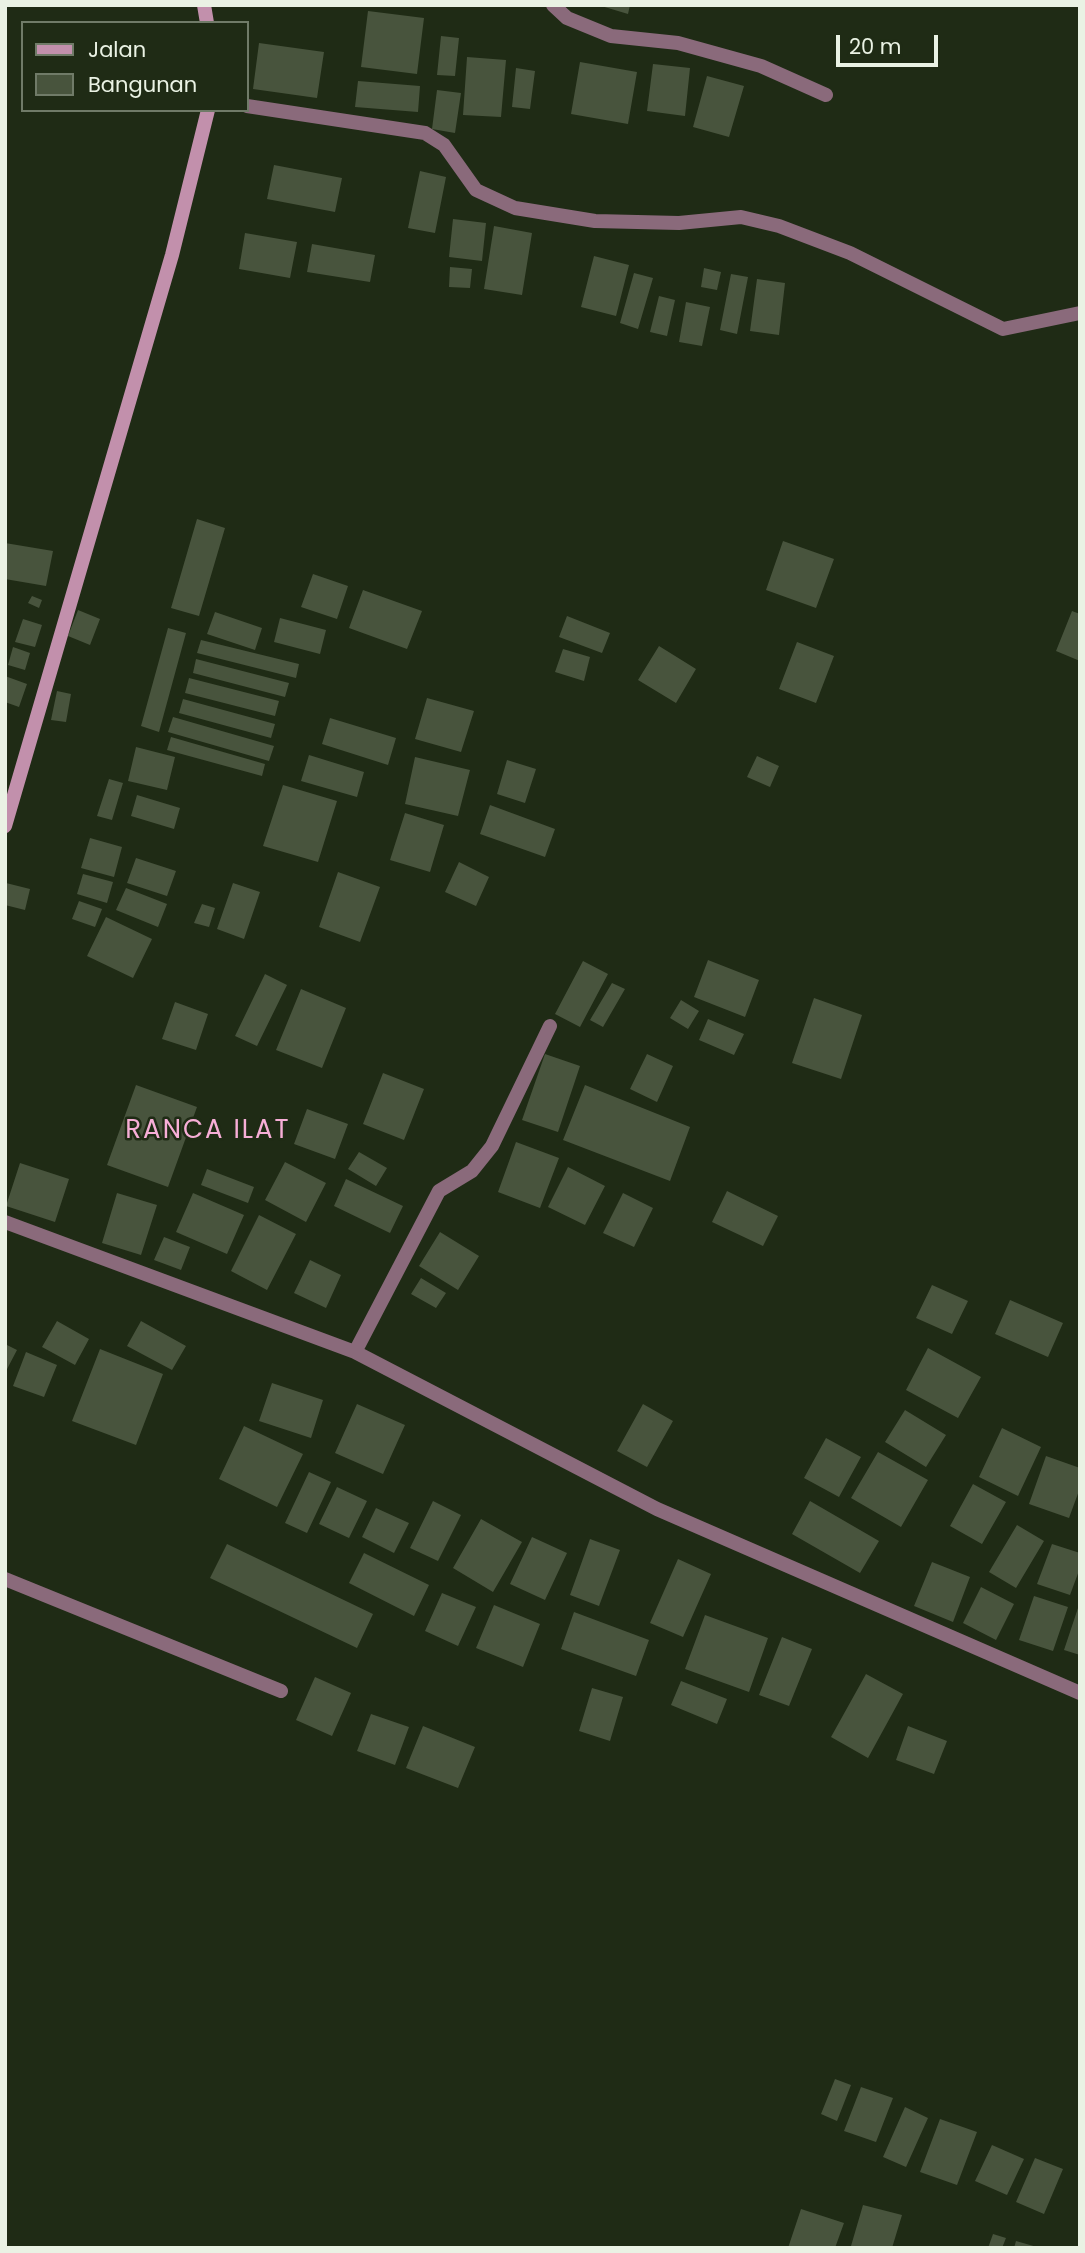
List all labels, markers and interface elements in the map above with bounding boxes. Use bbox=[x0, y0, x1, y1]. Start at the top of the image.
legend bbox=[21, 21, 248, 112]
scale bar bbox=[840, 21, 942, 65]
text: 20 m bbox=[849, 32, 902, 61]
text: Jalan bbox=[88, 35, 146, 64]
text: Bangunan bbox=[88, 70, 197, 99]
district label: RANCA ILAT bbox=[127, 1115, 289, 1147]

